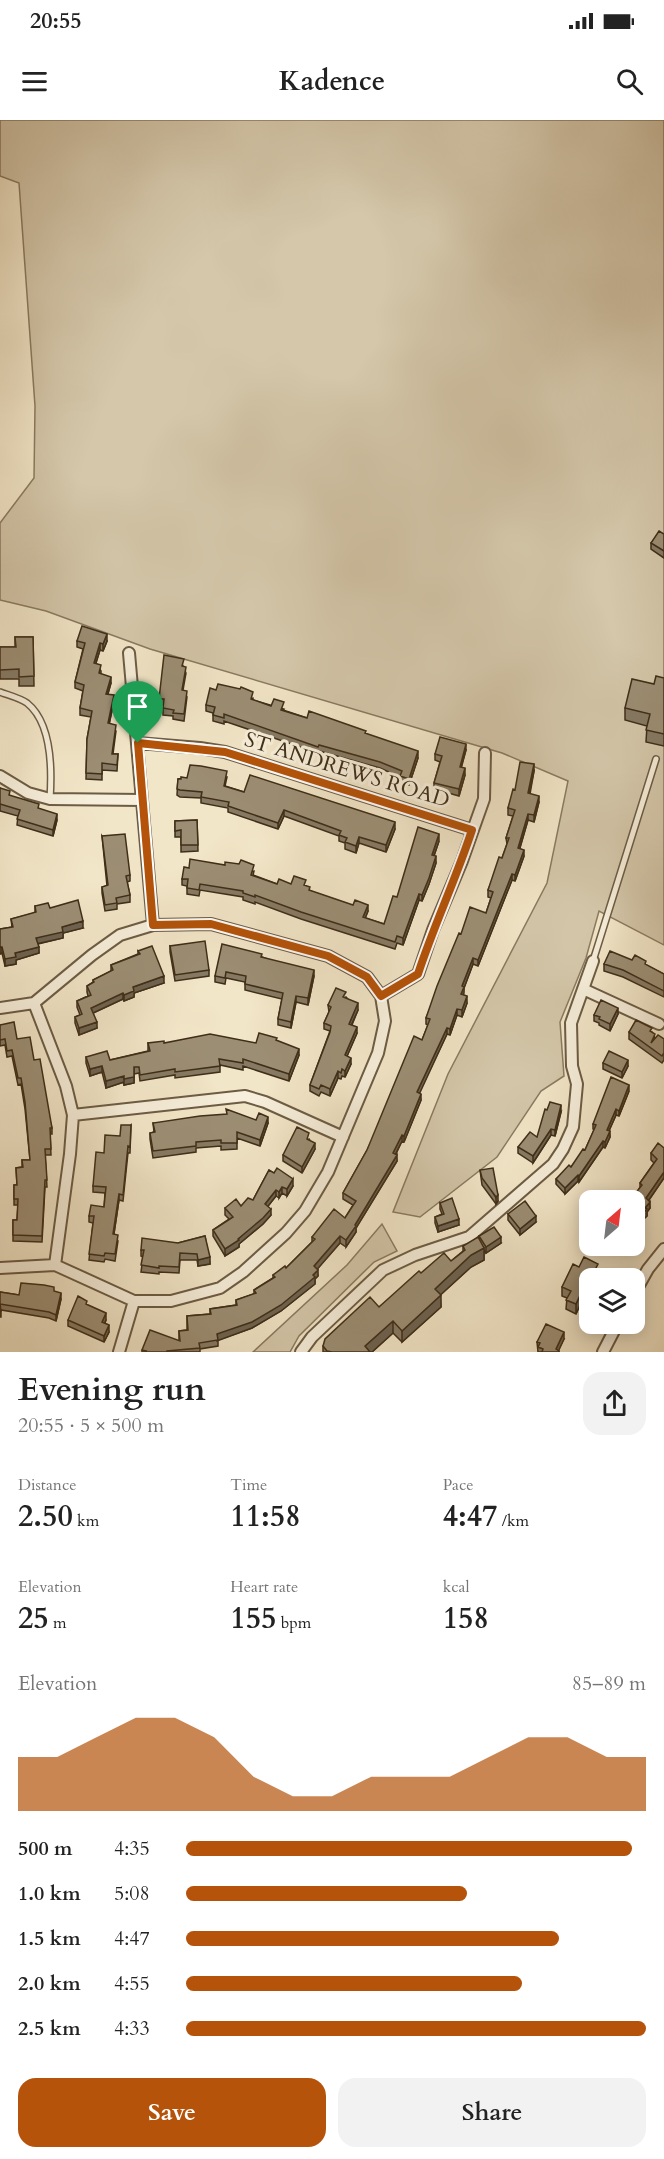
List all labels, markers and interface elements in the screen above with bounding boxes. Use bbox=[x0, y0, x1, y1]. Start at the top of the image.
text: 20:55 bbox=[30, 6, 81, 36]
text: Kadence bbox=[279, 63, 385, 100]
icon: menu bbox=[18, 65, 51, 98]
icon: search bbox=[613, 65, 646, 98]
pin bbox=[112, 681, 163, 743]
icon: arrive bbox=[121, 690, 154, 723]
street label: ST ANDREWS ROAD bbox=[241, 725, 453, 815]
north arrow bbox=[579, 1190, 645, 1256]
map controls bbox=[579, 1190, 645, 1334]
button: layers bbox=[579, 1268, 645, 1334]
text: Evening run bbox=[18, 1367, 206, 1412]
button: share bbox=[583, 1372, 646, 1435]
text: 20:55 · 5 × 500 m bbox=[18, 1412, 164, 1439]
text: Distance bbox=[18, 1474, 76, 1496]
text: Time bbox=[230, 1474, 267, 1496]
text: Pace bbox=[443, 1474, 474, 1496]
text: 2.50 bbox=[18, 1496, 73, 1537]
text: 11:58 bbox=[230, 1496, 301, 1537]
text: 4:47 bbox=[443, 1496, 497, 1537]
text: km bbox=[73, 1510, 99, 1532]
text: /km bbox=[497, 1510, 529, 1532]
text: Elevation bbox=[18, 1576, 82, 1598]
text: Heart rate bbox=[230, 1576, 298, 1598]
text: kcal bbox=[443, 1576, 470, 1598]
text: 25 bbox=[18, 1598, 49, 1639]
text: 155 bbox=[230, 1598, 276, 1639]
text: 158 bbox=[443, 1598, 489, 1639]
text: m bbox=[49, 1612, 67, 1634]
text: bpm bbox=[276, 1612, 311, 1634]
text: Elevation bbox=[18, 1670, 97, 1697]
text: 85–89 m bbox=[572, 1670, 646, 1697]
text: 500 m bbox=[18, 1835, 73, 1862]
text: 4:35 bbox=[114, 1835, 150, 1862]
text: 1.0 km bbox=[18, 1880, 81, 1907]
text: 5:08 bbox=[114, 1880, 150, 1907]
text: 1.5 km bbox=[18, 1925, 81, 1952]
text: 4:47 bbox=[114, 1925, 150, 1952]
text: 2.0 km bbox=[18, 1970, 81, 1997]
text: 4:55 bbox=[114, 1970, 150, 1997]
text: 2.5 km bbox=[18, 2015, 81, 2042]
text: 4:33 bbox=[114, 2015, 150, 2042]
button: Save bbox=[18, 2078, 326, 2147]
button: Share bbox=[338, 2078, 646, 2147]

